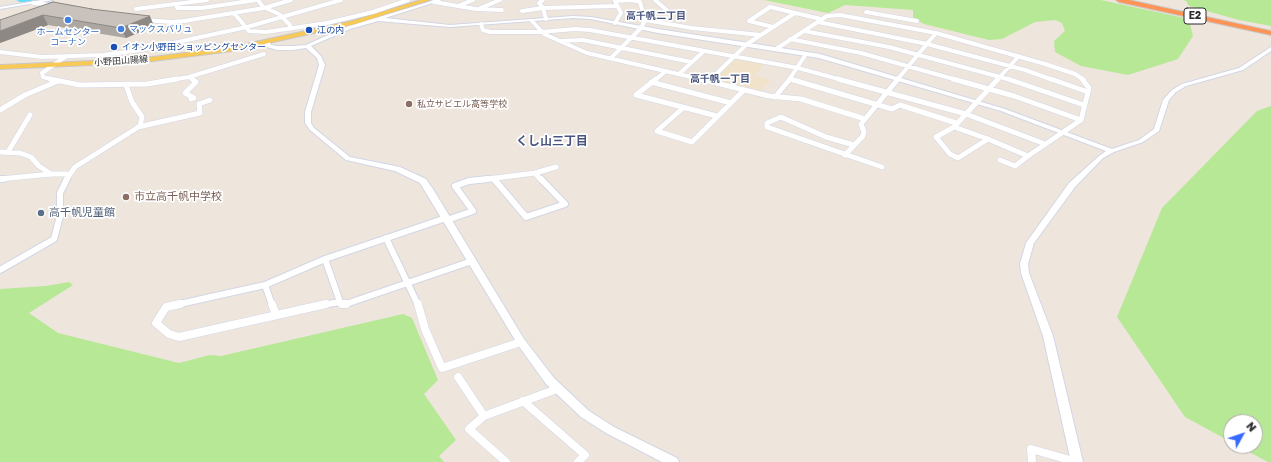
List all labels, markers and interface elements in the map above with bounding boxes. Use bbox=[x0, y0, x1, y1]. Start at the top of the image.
road number: E2 bbox=[1184, 8, 1206, 24]
district label: 高千帆二丁目 bbox=[626, 10, 686, 22]
marker: ホームセンター コーナン bbox=[63, 15, 73, 25]
marker: マックスバリュ bbox=[116, 24, 126, 34]
place label: マックスバリュ bbox=[129, 24, 192, 34]
marker: 江の内 bbox=[304, 25, 314, 35]
place label: 江の内 bbox=[317, 25, 344, 35]
place label: ホームセンター コーナン bbox=[37, 27, 99, 48]
marker: イオン小野田ショッピングセンター bbox=[109, 42, 119, 52]
place label: イオン小野田ショッピングセンター bbox=[122, 42, 266, 52]
street label: 小野田山陽線 bbox=[94, 54, 148, 68]
district label: 高千帆一丁目 bbox=[690, 73, 750, 85]
marker: 私立サビエル高等学校 bbox=[404, 99, 414, 109]
place label: 私立サビエル高等学校 bbox=[417, 99, 507, 109]
district label: くし山三丁目 bbox=[516, 134, 588, 148]
place label: 市立高千帆中学校 bbox=[134, 190, 222, 204]
marker: 市立高千帆中学校 bbox=[121, 192, 131, 202]
place label: 高千帆児童館 bbox=[49, 206, 115, 220]
marker: 高千帆児童館 bbox=[36, 208, 46, 218]
north arrow bbox=[1223, 414, 1263, 454]
text: N bbox=[1244, 419, 1259, 434]

